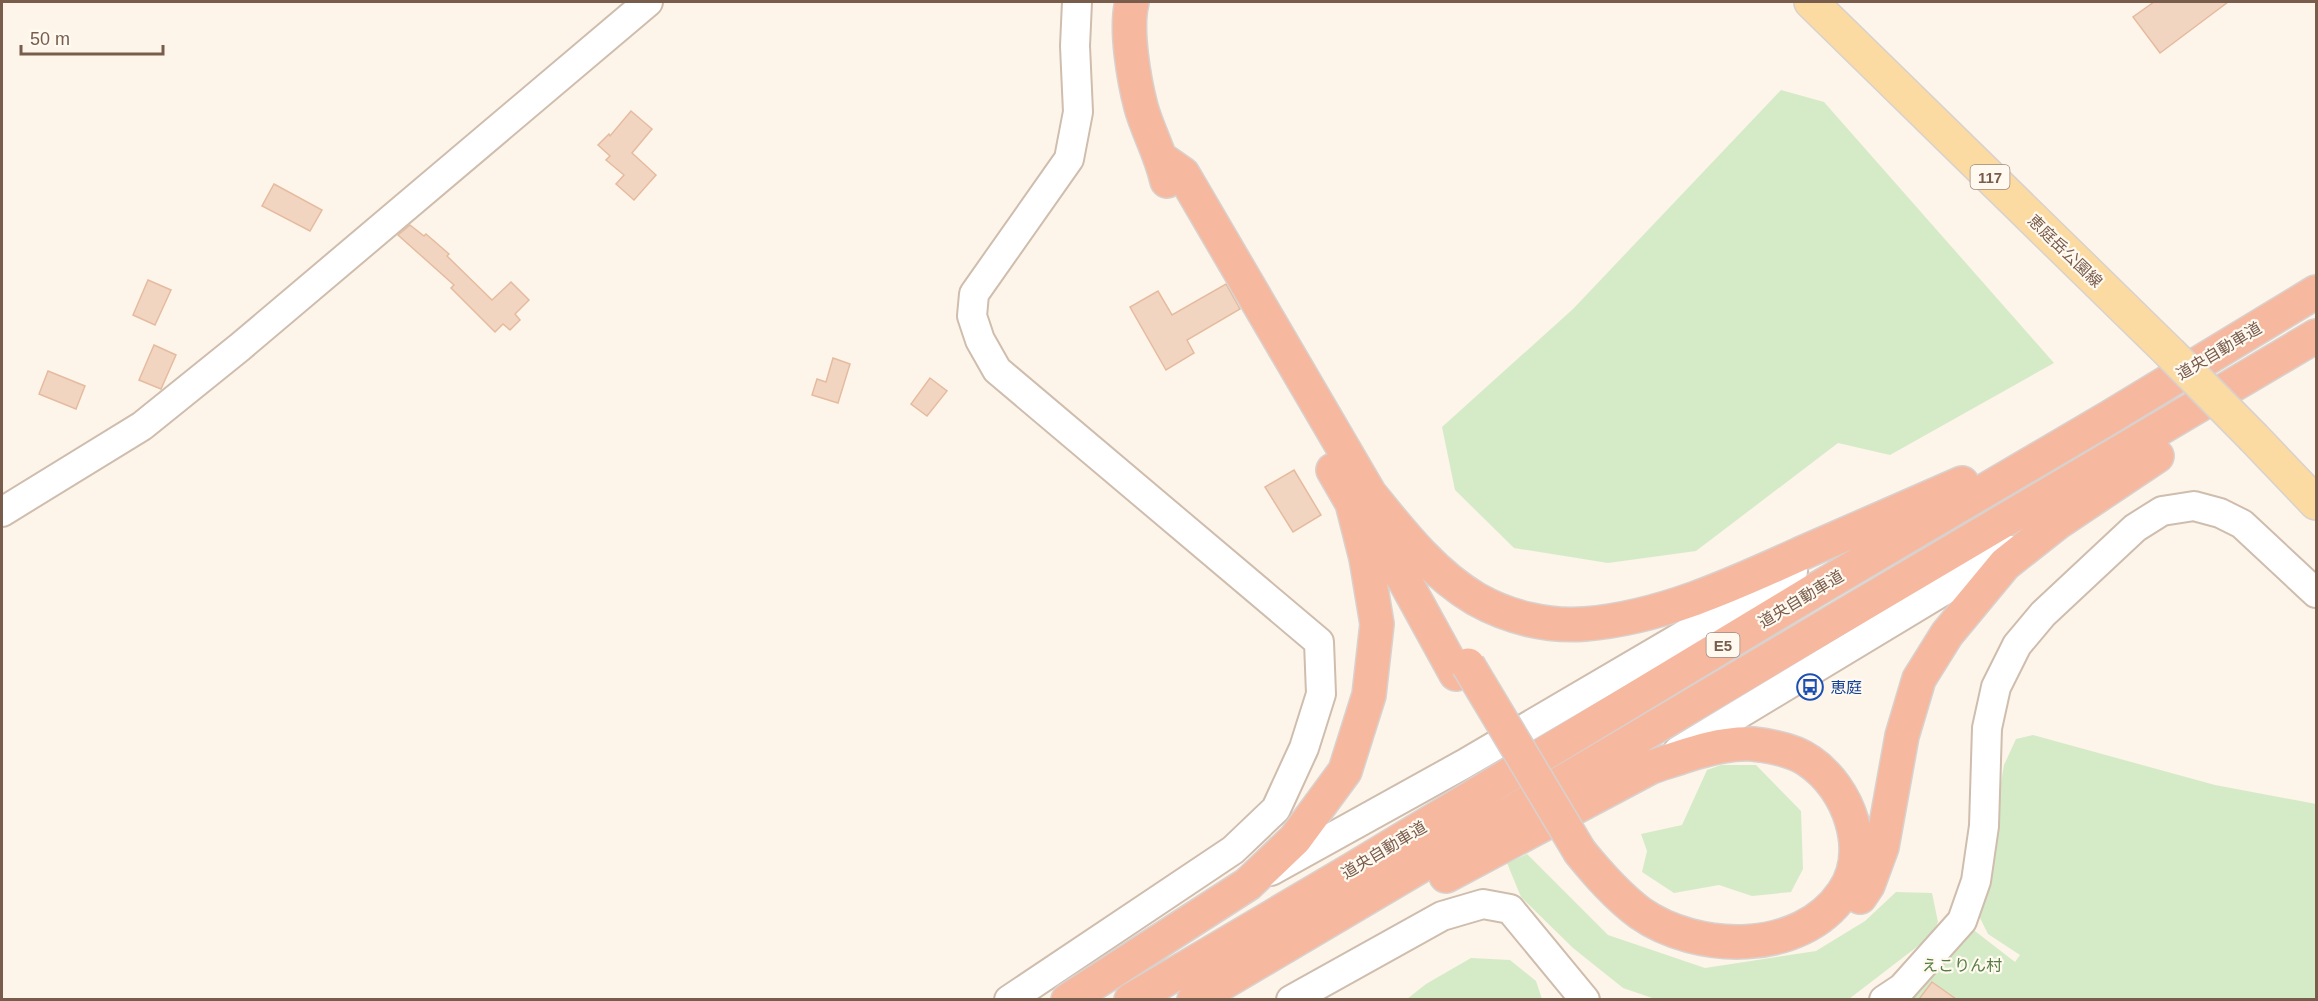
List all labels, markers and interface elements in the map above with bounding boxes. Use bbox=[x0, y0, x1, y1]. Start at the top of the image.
scale bar bbox=[21, 18, 164, 56]
text: 50 m bbox=[30, 29, 70, 49]
road number: 117 bbox=[1970, 165, 2010, 189]
street label: 恵庭岳公園線 bbox=[2025, 212, 2105, 290]
street label: 道央自動車道 bbox=[2173, 319, 2265, 383]
street label: 道央自動車道 bbox=[1755, 567, 1847, 631]
road number: E5 bbox=[1706, 633, 1740, 657]
bus stop icon: 恵庭 bbox=[1795, 672, 1825, 702]
place label: 恵庭 bbox=[1830, 679, 1862, 696]
street label: 道央自動車道 bbox=[1338, 818, 1430, 882]
park label: えこりん村 bbox=[1922, 957, 2002, 974]

